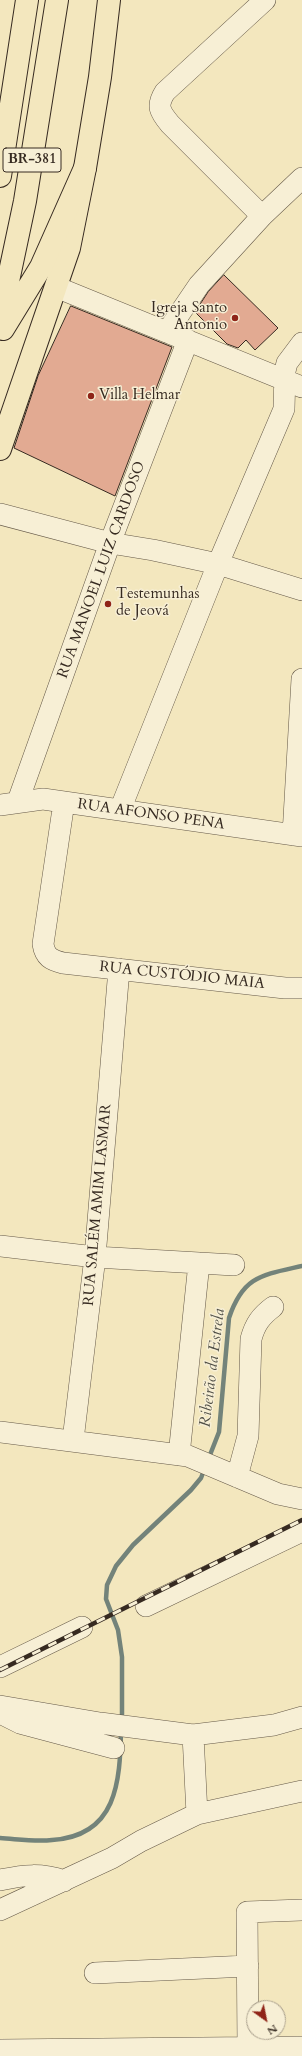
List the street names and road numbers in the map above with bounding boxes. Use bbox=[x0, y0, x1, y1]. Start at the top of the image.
road number: BR-381 bbox=[3, 148, 61, 172]
street label: RUA MANOEL LUIZ CARDOSO bbox=[54, 459, 150, 681]
street label: RUA AFONSO PENA bbox=[76, 796, 226, 834]
street label: RUA CUSTÓDIO MAIA bbox=[98, 958, 266, 994]
street label: RUA SALÉM AMIM LASMAR bbox=[80, 1103, 116, 1307]

